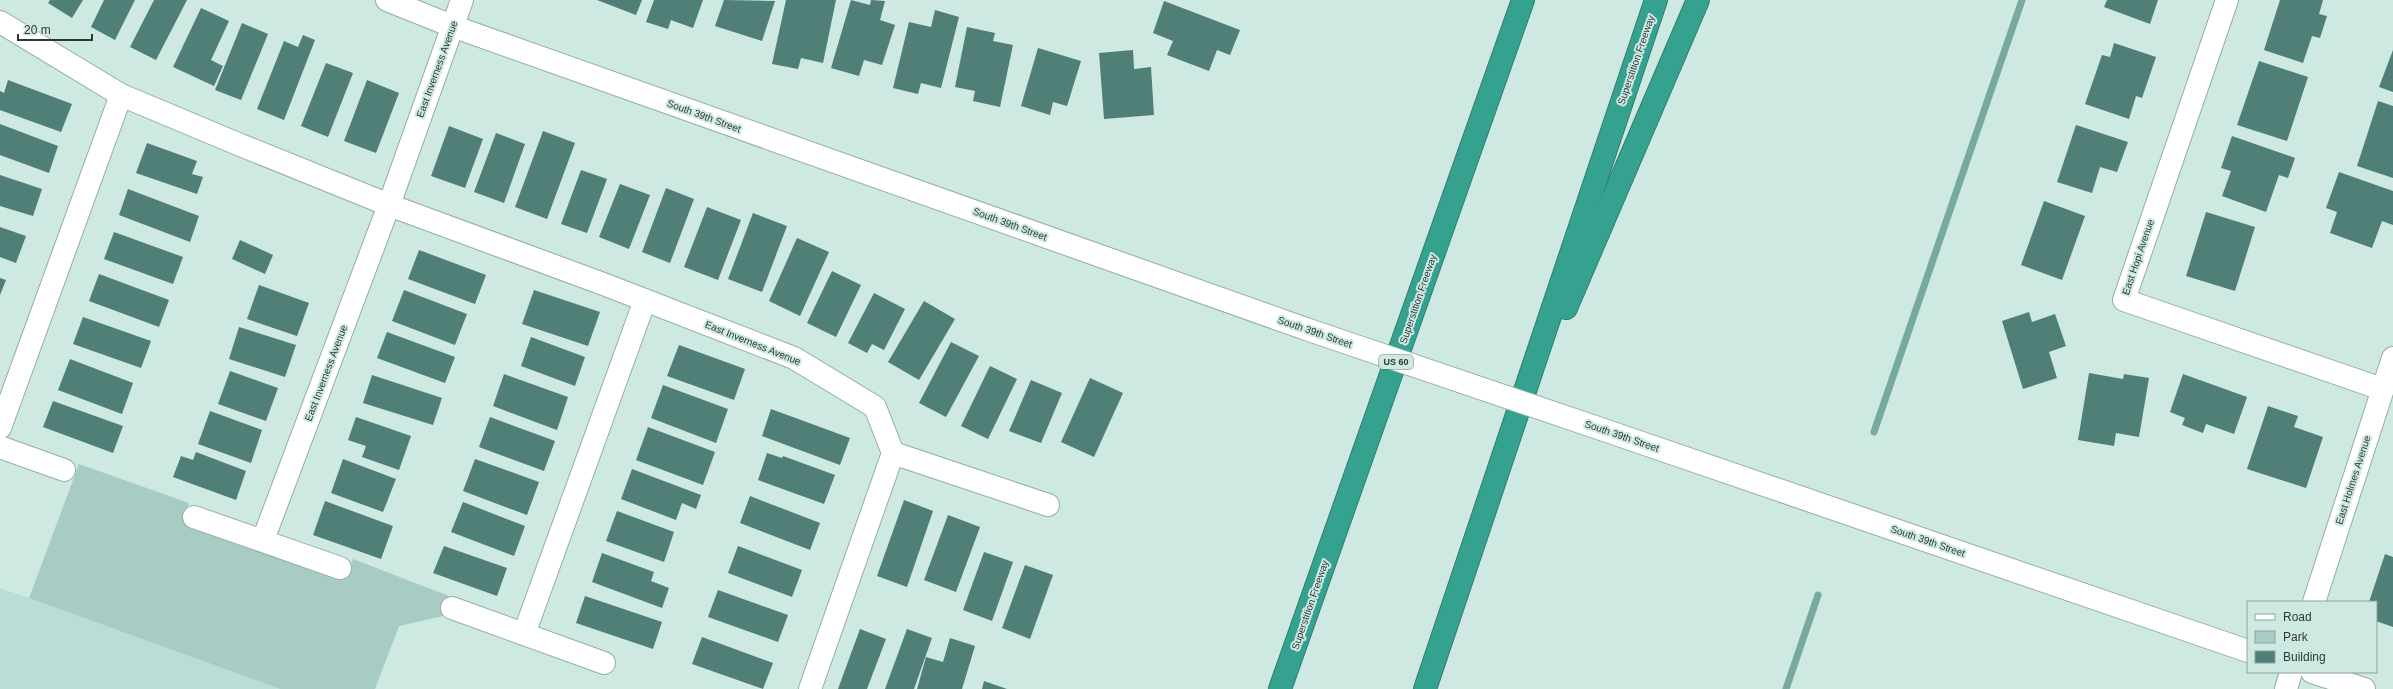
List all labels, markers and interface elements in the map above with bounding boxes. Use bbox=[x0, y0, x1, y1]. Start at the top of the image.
street label: Superstition Freeway bbox=[1616, 14, 1656, 106]
scale bar bbox=[18, 16, 92, 42]
street label: East Inverness Avenue bbox=[414, 19, 460, 119]
text: 20 m bbox=[24, 23, 51, 37]
street label: South 39th Street bbox=[666, 98, 743, 135]
street label: South 39th Street bbox=[972, 206, 1049, 243]
street label: East Hopi Avenue bbox=[2120, 217, 2156, 296]
street label: Superstition Freeway bbox=[1398, 253, 1438, 345]
street label: South 39th Street bbox=[1276, 314, 1354, 350]
street label: East Inverness Avenue bbox=[704, 319, 803, 367]
street label: East Inverness Avenue bbox=[303, 323, 350, 423]
road number: US 60 bbox=[1379, 355, 1413, 369]
street label: South 39th Street bbox=[1583, 418, 1661, 454]
street label: East Holmes Avenue bbox=[2333, 434, 2373, 526]
street label: South 39th Street bbox=[1889, 523, 1967, 559]
street label: Superstition Freeway bbox=[1290, 559, 1330, 651]
legend bbox=[2247, 601, 2377, 673]
text: Road bbox=[2283, 610, 2312, 624]
text: Park bbox=[2283, 630, 2309, 644]
text: Building bbox=[2283, 650, 2326, 664]

